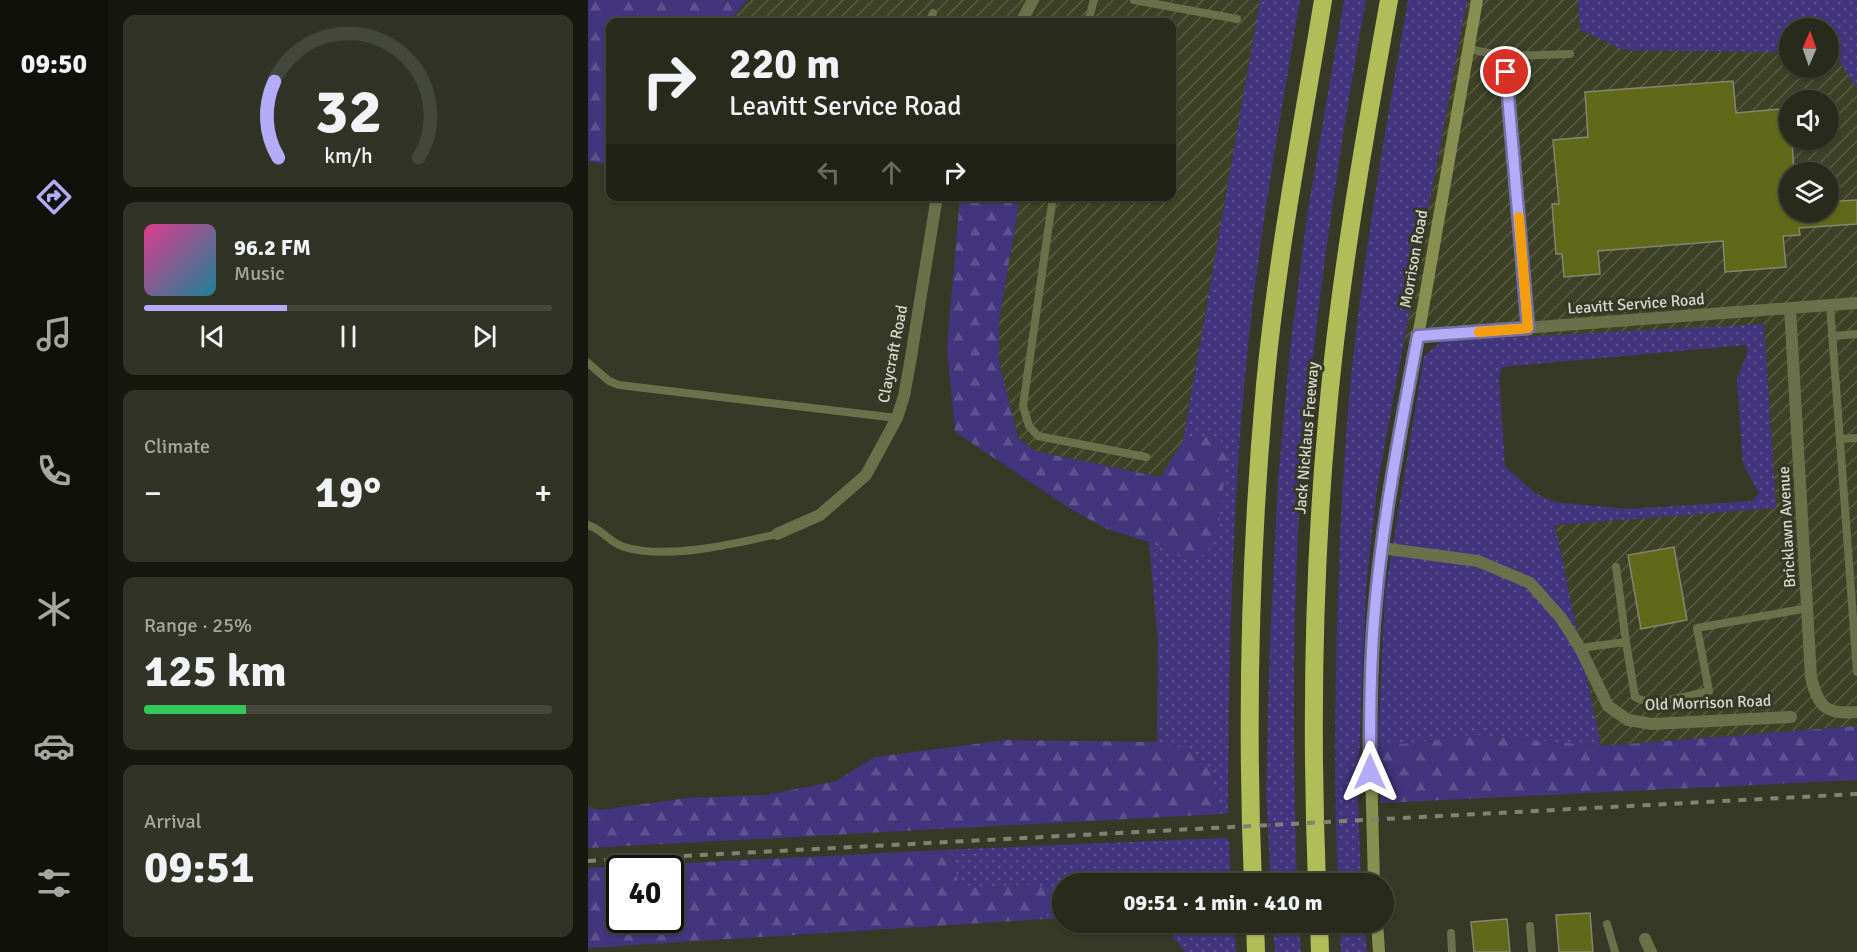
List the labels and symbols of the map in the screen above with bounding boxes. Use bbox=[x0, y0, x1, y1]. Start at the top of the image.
north arrow bbox=[1779, 18, 1839, 78]
pin bbox=[1480, 46, 1531, 97]
street label: Morrison Road bbox=[1396, 208, 1432, 310]
street label: Leavitt Service Road bbox=[1567, 289, 1705, 319]
street label: Claycraft Road bbox=[874, 303, 912, 405]
street label: Jack Nicklaus Freeway bbox=[1290, 361, 1324, 515]
street label: Bricklawn Avenue bbox=[1774, 466, 1800, 588]
street label: Old Morrison Road bbox=[1644, 691, 1772, 715]
position arrow bbox=[1338, 740, 1402, 804]
speed limit sign: 40 bbox=[606, 855, 684, 933]

